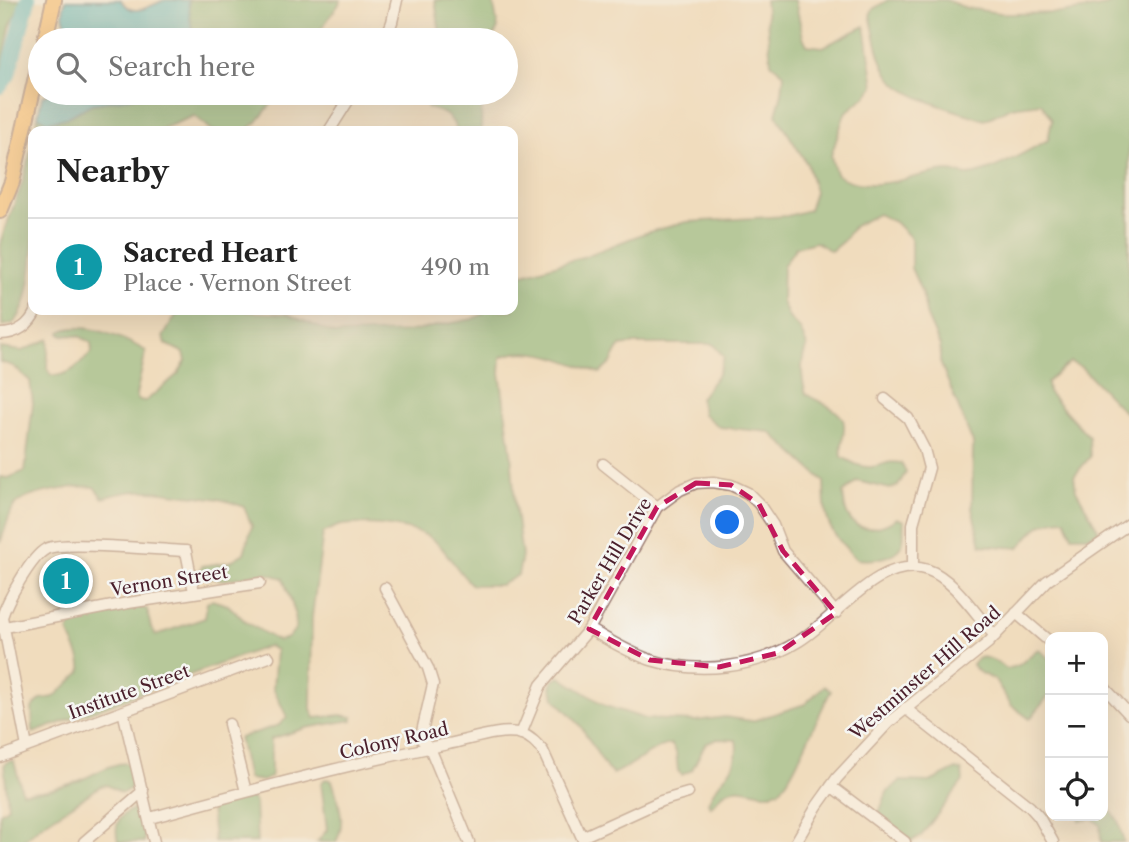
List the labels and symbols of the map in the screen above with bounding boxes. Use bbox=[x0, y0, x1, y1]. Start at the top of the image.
street label: Parker Hill Drive bbox=[564, 494, 656, 628]
your location bbox=[710, 505, 744, 539]
pin: 1 bbox=[43, 555, 89, 607]
street label: Vernon Street bbox=[108, 561, 230, 601]
street label: Westminster Hill Road bbox=[844, 601, 1005, 745]
street label: Institute Street bbox=[65, 660, 193, 724]
street label: Colony Road bbox=[338, 718, 451, 764]

